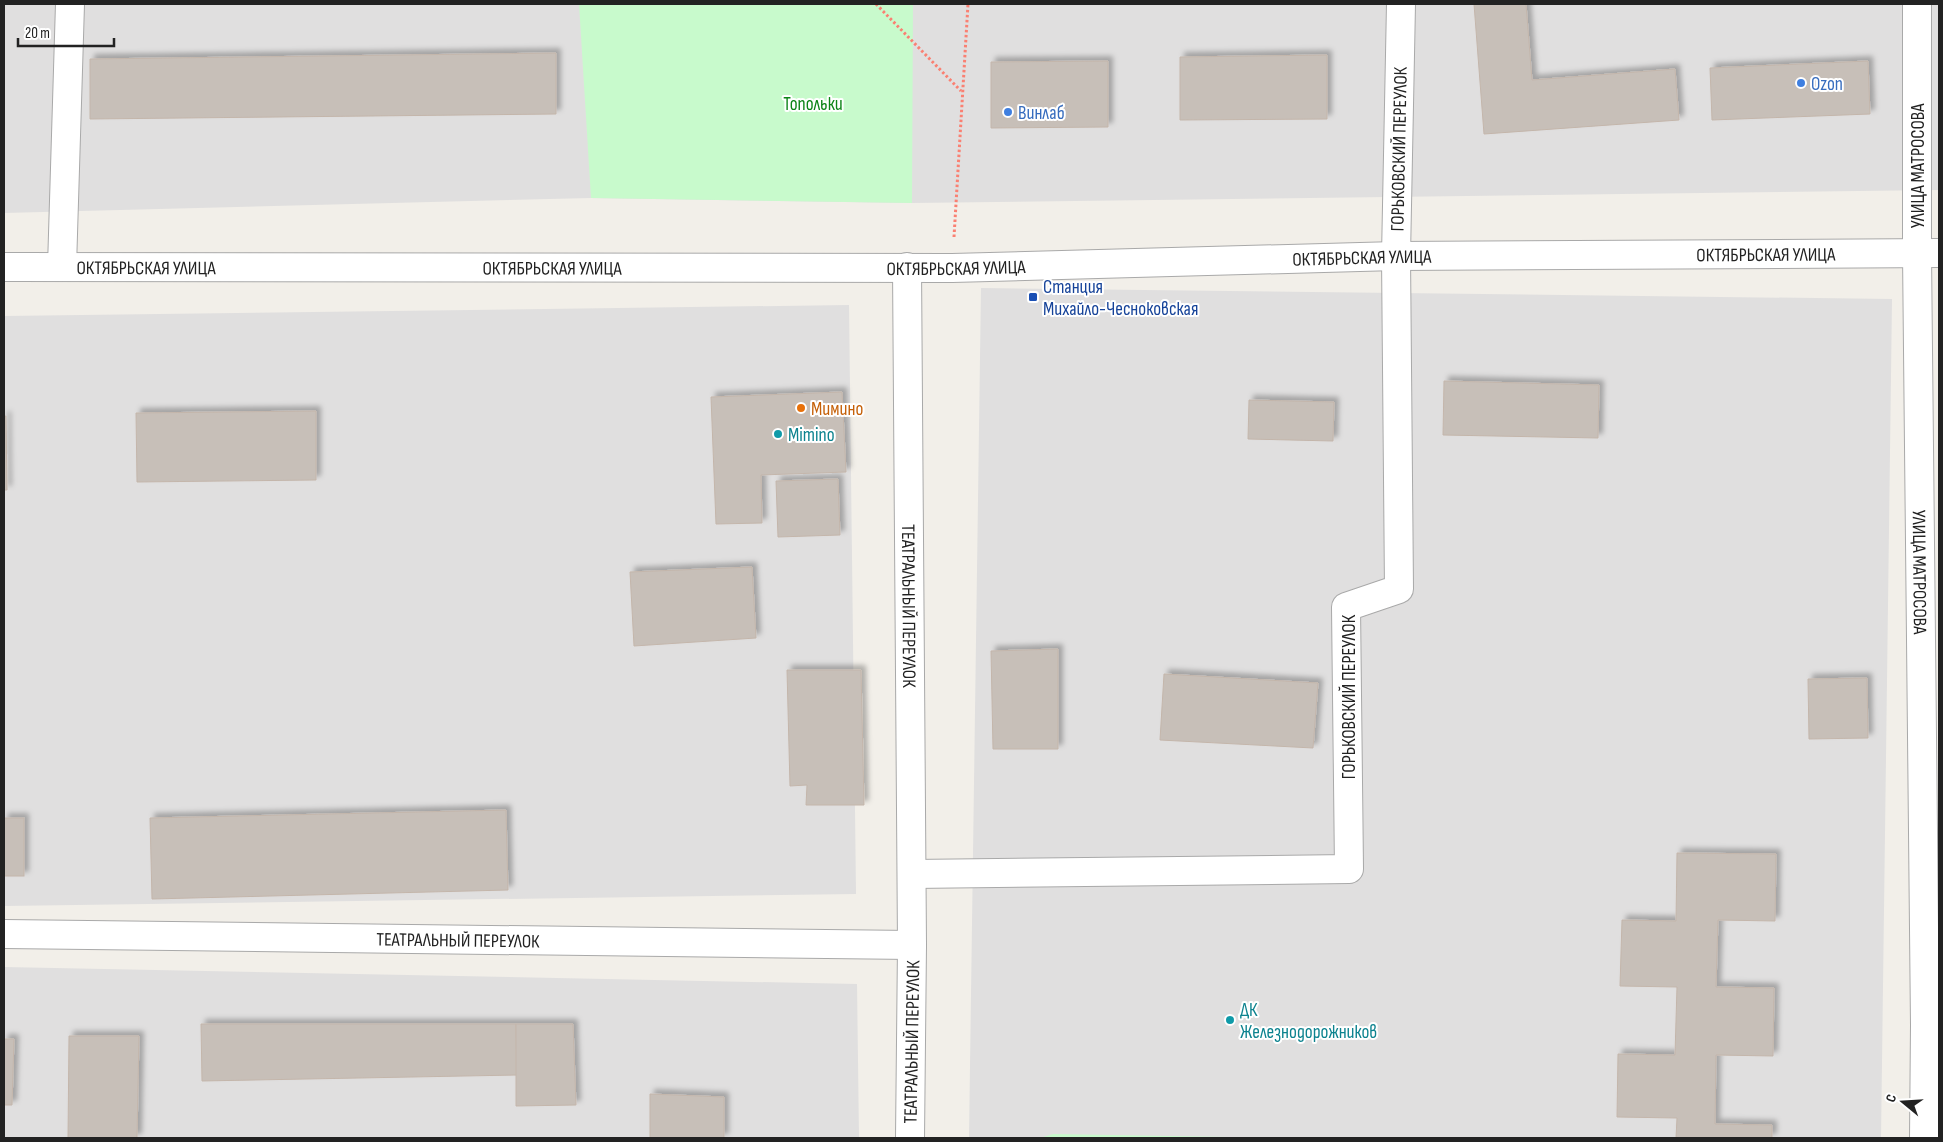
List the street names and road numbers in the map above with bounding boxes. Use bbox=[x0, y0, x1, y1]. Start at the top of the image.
street label: ГОРЬКОВСКИЙ ПЕРЕУЛОК bbox=[1386, 66, 1413, 232]
street label: УЛИЦА МАТРОСОВА bbox=[1907, 103, 1930, 228]
street label: ОКТЯБРЬСКАЯ УЛИЦА bbox=[1696, 244, 1836, 267]
street label: ОКТЯБРЬСКАЯ УЛИЦА bbox=[1292, 246, 1432, 272]
street label: ОКТЯБРЬСКАЯ УЛИЦА bbox=[886, 256, 1027, 281]
street label: ОКТЯБРЬСКАЯ УЛИЦА bbox=[76, 257, 216, 280]
street label: ОКТЯБРЬСКАЯ УЛИЦА bbox=[482, 258, 622, 281]
street label: УЛИЦА МАТРОСОВА bbox=[1907, 510, 1931, 635]
street label: ТЕАТРАЛЬНЫЙ ПЕРЕУЛОК bbox=[896, 524, 920, 688]
street label: ГОРЬКОВСКИЙ ПЕРЕУЛОК bbox=[1338, 614, 1361, 779]
street label: ТЕАТРАЛЬНЫЙ ПЕРЕУЛОК bbox=[376, 929, 540, 953]
street label: ТЕАТРАЛЬНЫЙ ПЕРЕУЛОК bbox=[900, 960, 925, 1124]

